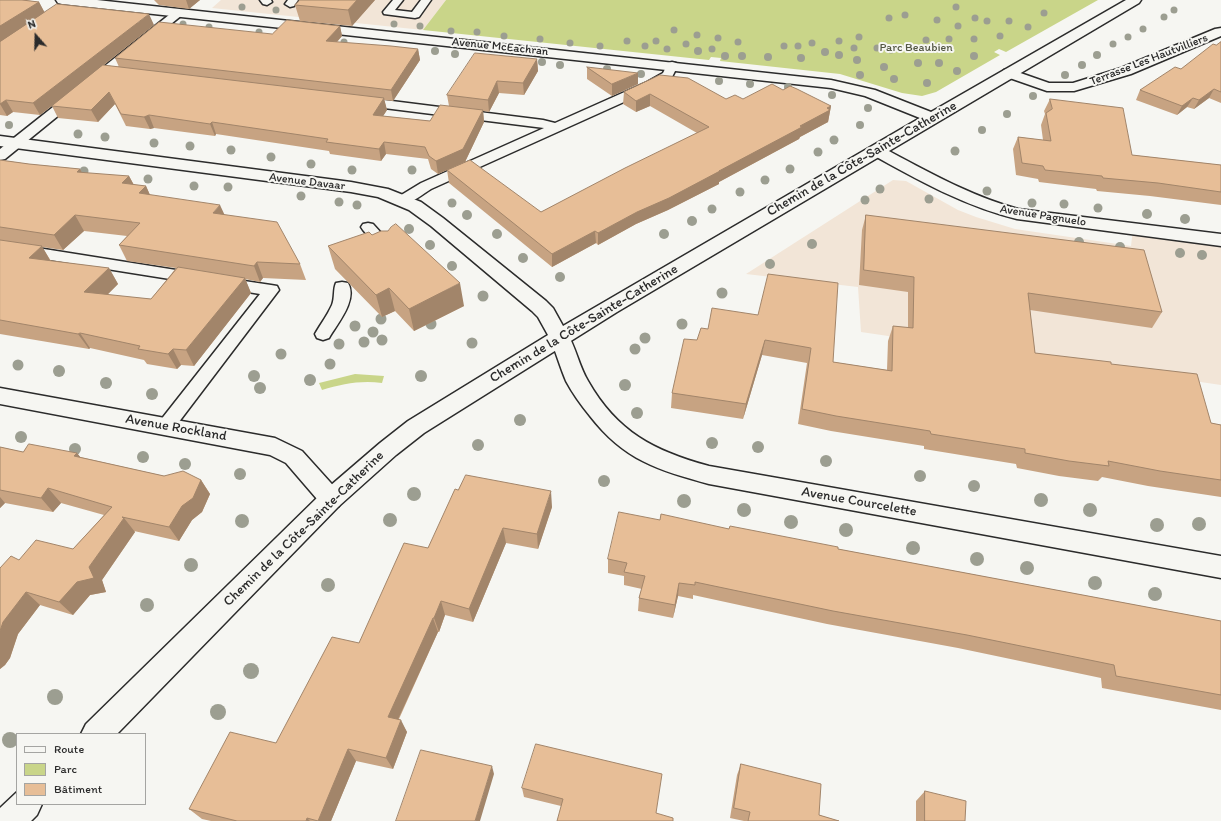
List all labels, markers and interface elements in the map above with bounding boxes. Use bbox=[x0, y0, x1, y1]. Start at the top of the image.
north arrow bbox=[16, 16, 56, 56]
text: N bbox=[26, 17, 37, 32]
street label: Terrasse Les Hautvilliers bbox=[1088, 31, 1210, 89]
street label: Avenue McEachran bbox=[451, 35, 549, 59]
park label: Parc Beaubien bbox=[879, 41, 953, 55]
street label: Chemin de la Côte-Sainte-Catherine bbox=[764, 98, 960, 220]
street label: Avenue Davaar bbox=[268, 170, 346, 194]
street label: Avenue Pagnuelo bbox=[999, 202, 1087, 230]
street label: Chemin de la Côte-Sainte-Catherine bbox=[487, 261, 681, 387]
street label: Avenue Rockland bbox=[124, 411, 228, 445]
street label: Chemin de la Côte-Sainte-Catherine bbox=[220, 448, 388, 610]
street label: Avenue Courcelette bbox=[800, 484, 918, 520]
legend bbox=[16, 733, 146, 805]
text: Route bbox=[54, 742, 84, 756]
text: Parc bbox=[54, 762, 77, 776]
text: Bâtiment bbox=[54, 782, 102, 796]

